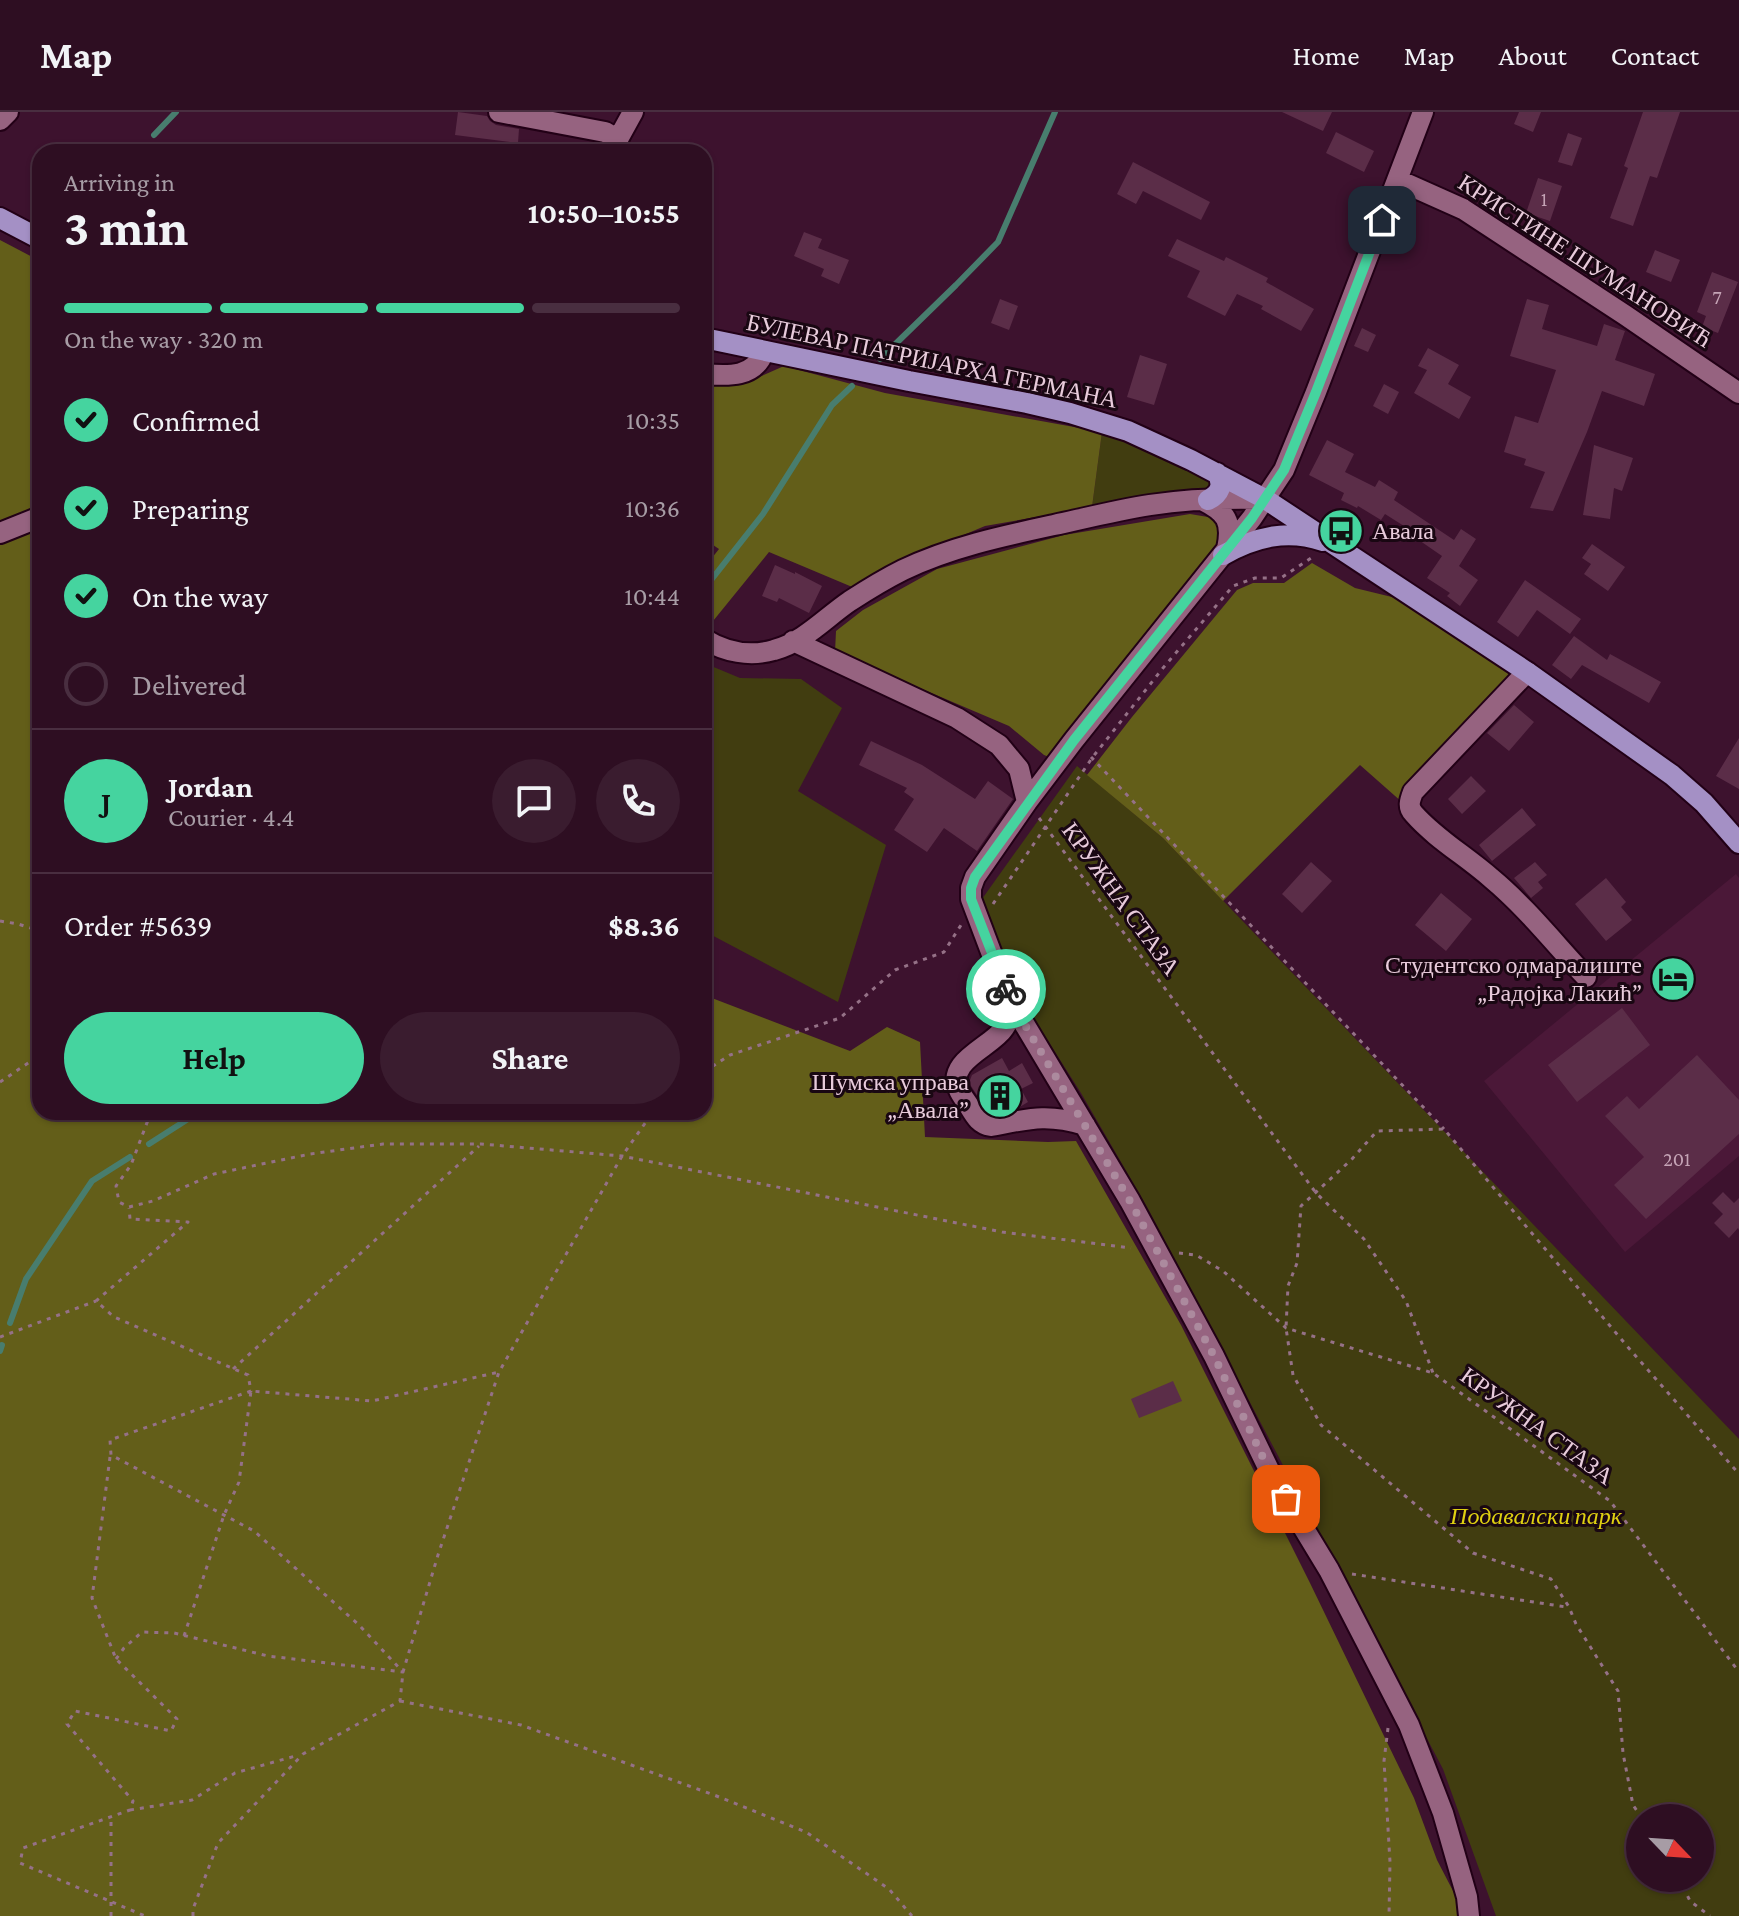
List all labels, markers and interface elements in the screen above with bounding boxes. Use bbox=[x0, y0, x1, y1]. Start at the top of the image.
text: Map bbox=[40, 34, 113, 76]
text: Home bbox=[1293, 40, 1360, 71]
text: Map bbox=[1404, 40, 1455, 71]
text: About bbox=[1499, 40, 1567, 71]
text: Contact bbox=[1611, 40, 1699, 71]
text: Arriving in bbox=[64, 168, 175, 197]
street label: КРИСТИНЕ ШУМАНОВИЋ bbox=[1453, 168, 1717, 353]
pin bbox=[1348, 186, 1416, 254]
house number: 1 bbox=[1541, 188, 1547, 210]
text: 10:50–10:55 bbox=[528, 196, 680, 229]
text: 3 min bbox=[64, 198, 188, 256]
icon: home bbox=[1360, 198, 1404, 242]
house number: 7 bbox=[1712, 286, 1722, 308]
street label: БУЛЕВАР ПАТРИЈАРХА ГЕРМАНА bbox=[744, 308, 1121, 413]
text: On the way · 320 m bbox=[64, 325, 263, 354]
icon: check bbox=[64, 398, 108, 442]
text: Confirmed bbox=[132, 404, 260, 437]
text: 10:35 bbox=[626, 406, 680, 435]
icon: check bbox=[64, 486, 108, 530]
text: Preparing bbox=[132, 492, 249, 525]
text: 10:36 bbox=[625, 494, 680, 523]
bus stop icon: Авала bbox=[1317, 507, 1365, 555]
place label: Авала bbox=[1372, 517, 1434, 544]
icon: check bbox=[64, 574, 108, 618]
text: On the way bbox=[132, 580, 268, 613]
text: 10:44 bbox=[624, 582, 680, 611]
text: Delivered bbox=[132, 668, 247, 701]
button: chat bbox=[492, 759, 576, 843]
button: phone bbox=[596, 759, 680, 843]
text: Jordan bbox=[168, 770, 253, 803]
text: J bbox=[101, 785, 111, 818]
text: Courier · 4.4 bbox=[168, 803, 294, 832]
street label: КРУЖНА СТАЗА bbox=[1057, 817, 1186, 981]
text: Order #5639 bbox=[64, 909, 212, 942]
text: $8.36 bbox=[608, 909, 680, 942]
courier bbox=[966, 949, 1046, 1029]
place label: Студентско одмаралиште „Радојка Лакић” bbox=[1385, 951, 1642, 1006]
hotel icon: Студентско одмаралиште „Радојка Лакић” bbox=[1649, 955, 1697, 1003]
icon: bike bbox=[984, 967, 1028, 1011]
button: Help bbox=[64, 1012, 364, 1104]
button: Share bbox=[380, 1012, 680, 1104]
place label: Шумска управа „Авала” bbox=[812, 1068, 969, 1123]
building icon: Шумска управа „Авала” bbox=[976, 1072, 1024, 1120]
house number: 201 bbox=[1663, 1148, 1691, 1170]
street label: КРУЖНА СТАЗА bbox=[1456, 1361, 1619, 1490]
pin bbox=[1252, 1465, 1320, 1533]
icon: bag bbox=[1264, 1477, 1308, 1521]
park label: Подавалски парк bbox=[1449, 1502, 1623, 1529]
north arrow bbox=[1626, 1804, 1714, 1892]
map controls bbox=[1626, 1804, 1714, 1892]

